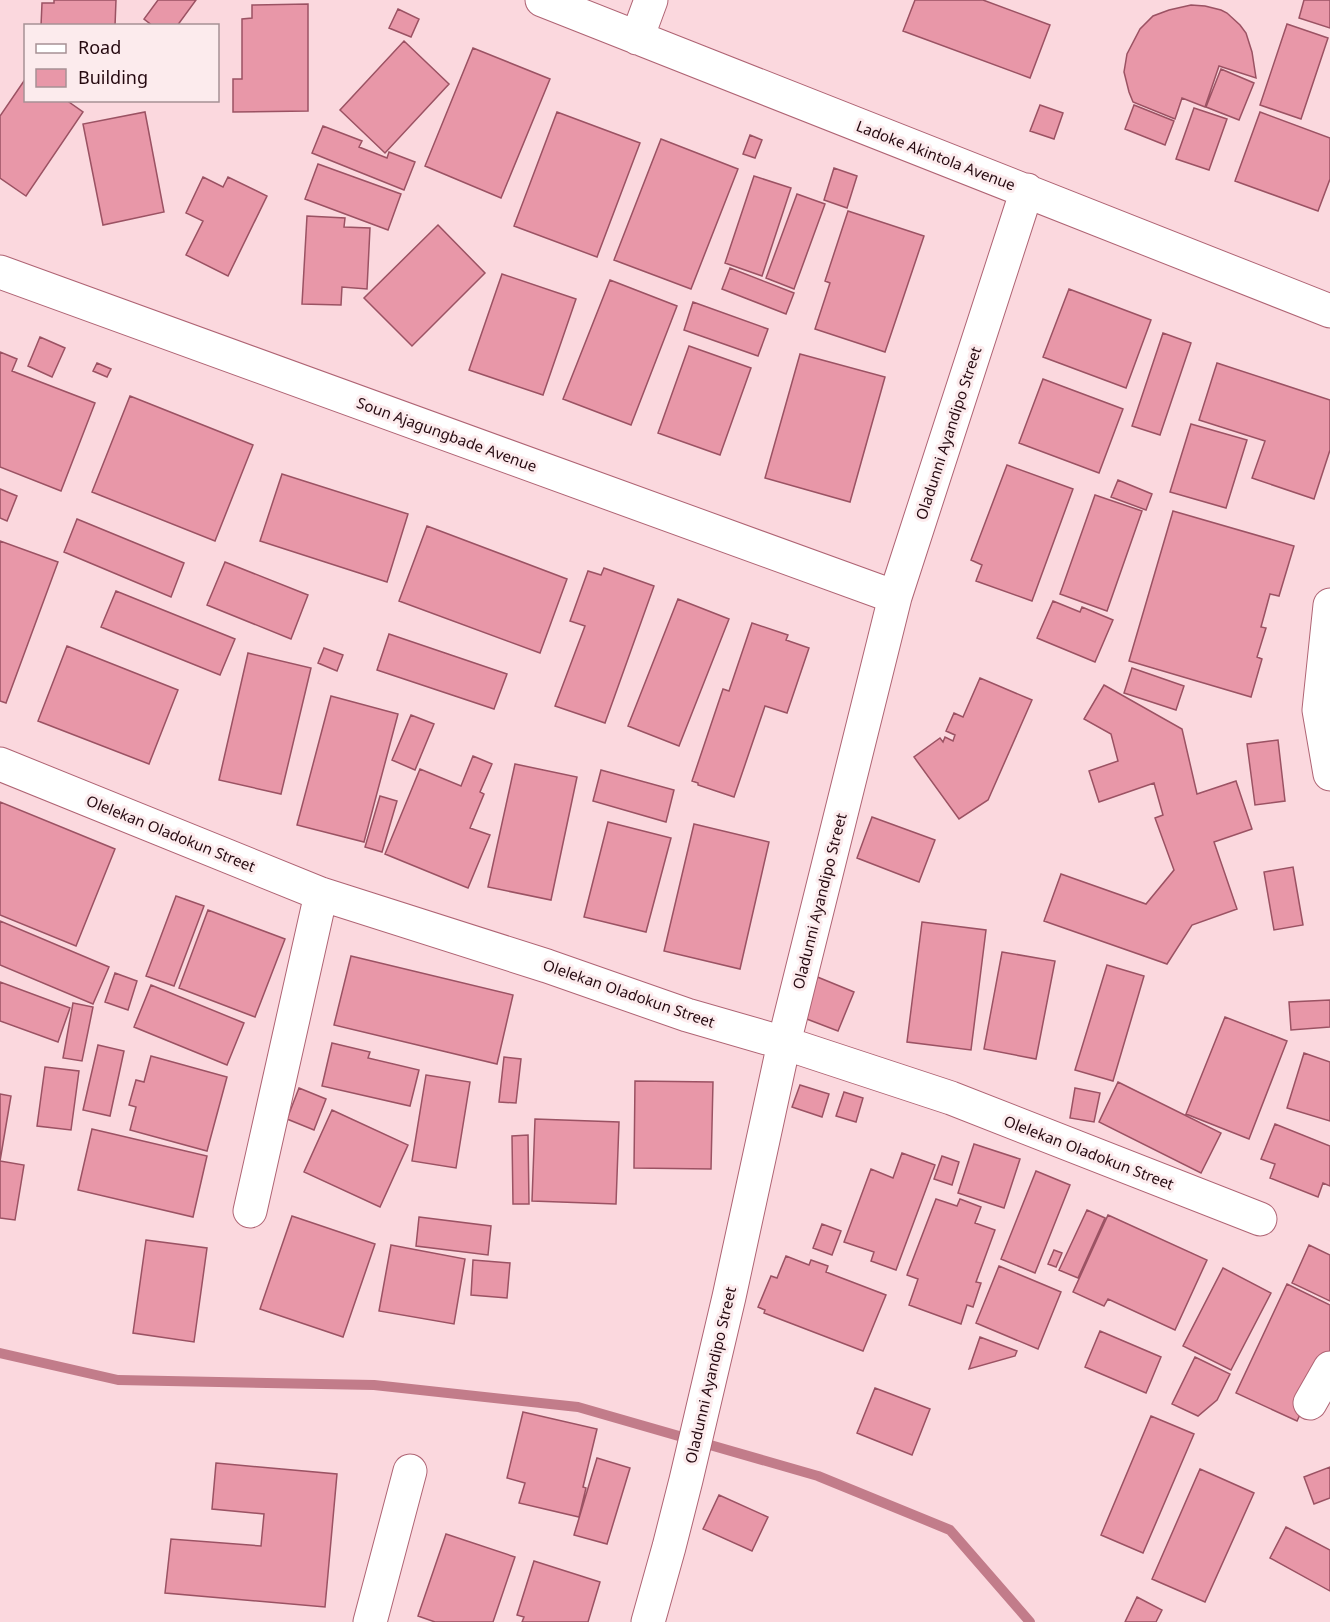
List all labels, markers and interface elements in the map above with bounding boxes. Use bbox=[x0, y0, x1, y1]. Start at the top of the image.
legend bbox=[24, 24, 219, 102]
text: Road bbox=[78, 35, 121, 59]
text: Building bbox=[78, 65, 148, 89]
street label: Ladoke Akintola Avenue bbox=[854, 115, 1018, 195]
street label: Oladunni Ayandipo Street bbox=[911, 343, 986, 522]
street label: Soun Ajagungbade Avenue bbox=[354, 392, 540, 476]
street label: Olelekan Oladokun Street bbox=[84, 790, 259, 876]
street label: Oladunni Ayandipo Street bbox=[787, 810, 851, 991]
street label: Olelekan Oladokun Street bbox=[540, 954, 718, 1032]
street label: Olelekan Oladokun Street bbox=[1001, 1110, 1177, 1194]
street label: Oladunni Ayandipo Street bbox=[680, 1284, 740, 1465]

